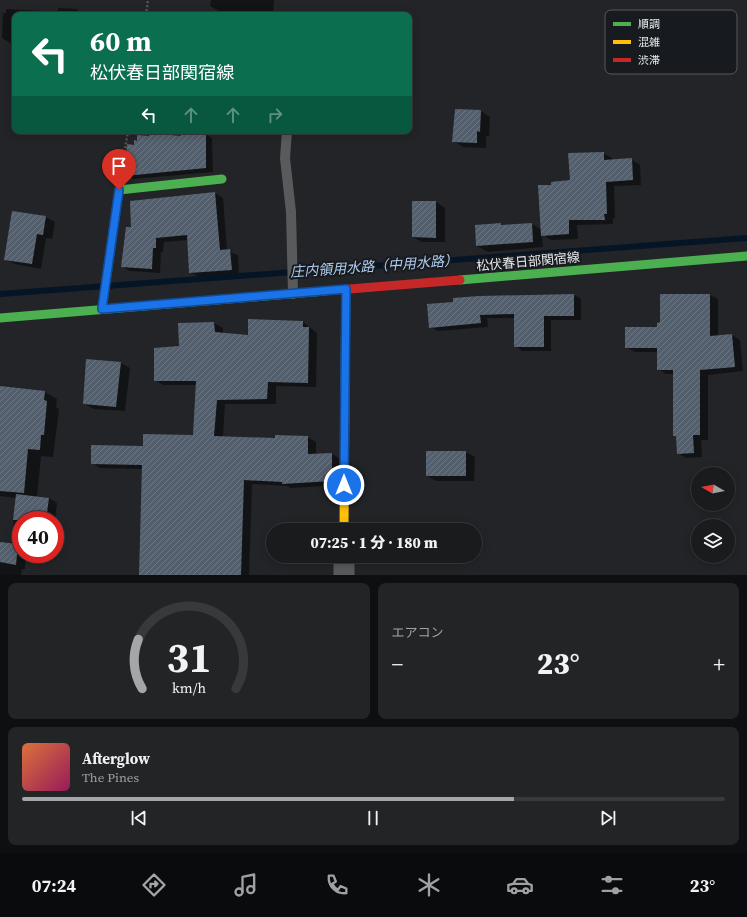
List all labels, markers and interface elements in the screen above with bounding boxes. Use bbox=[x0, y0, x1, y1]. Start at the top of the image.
legend bbox=[605, 10, 737, 74]
text: 順調 bbox=[638, 17, 660, 32]
text: 60 m bbox=[90, 22, 152, 60]
icon: left bbox=[24, 28, 76, 80]
text: 混雑 bbox=[638, 35, 660, 50]
text: 渋滞 bbox=[638, 53, 660, 68]
text: 松伏春日部関宿線 bbox=[90, 60, 234, 85]
icon: left bbox=[138, 104, 160, 126]
icon: ahead bbox=[180, 104, 202, 126]
icon: ahead bbox=[222, 104, 244, 126]
icon: right bbox=[264, 104, 286, 126]
pin bbox=[102, 149, 136, 190]
icon: arrive bbox=[108, 155, 130, 177]
street label: 松伏春日部関宿線 bbox=[475, 248, 581, 274]
water label: 庄内領用水路（中用水路） bbox=[290, 250, 458, 282]
position arrow bbox=[323, 464, 365, 506]
north arrow bbox=[691, 467, 735, 511]
map controls bbox=[691, 467, 735, 563]
speed limit sign: 40 bbox=[12, 511, 64, 563]
button: layers bbox=[691, 519, 735, 563]
text: 07:25 · 1 分 · 180 m bbox=[310, 532, 438, 553]
text: エアコン bbox=[392, 624, 444, 641]
text: 31 bbox=[166, 629, 211, 686]
text: 23° bbox=[537, 643, 580, 684]
text: − bbox=[392, 649, 403, 679]
text: + bbox=[713, 649, 725, 679]
text: km/h bbox=[172, 678, 206, 698]
text: Afterglow bbox=[82, 748, 150, 769]
text: The Pines bbox=[82, 769, 139, 786]
icon: previous bbox=[128, 807, 150, 829]
icon: pause bbox=[362, 807, 384, 829]
icon: next bbox=[597, 807, 619, 829]
icon: directions bbox=[140, 871, 168, 899]
icon: music bbox=[232, 871, 260, 899]
icon: phone bbox=[323, 871, 351, 899]
icon: climate bbox=[415, 871, 443, 899]
icon: car bbox=[506, 871, 534, 899]
icon: filters bbox=[598, 871, 626, 899]
text: 07:24 bbox=[32, 873, 76, 898]
text: 23° bbox=[690, 873, 715, 898]

